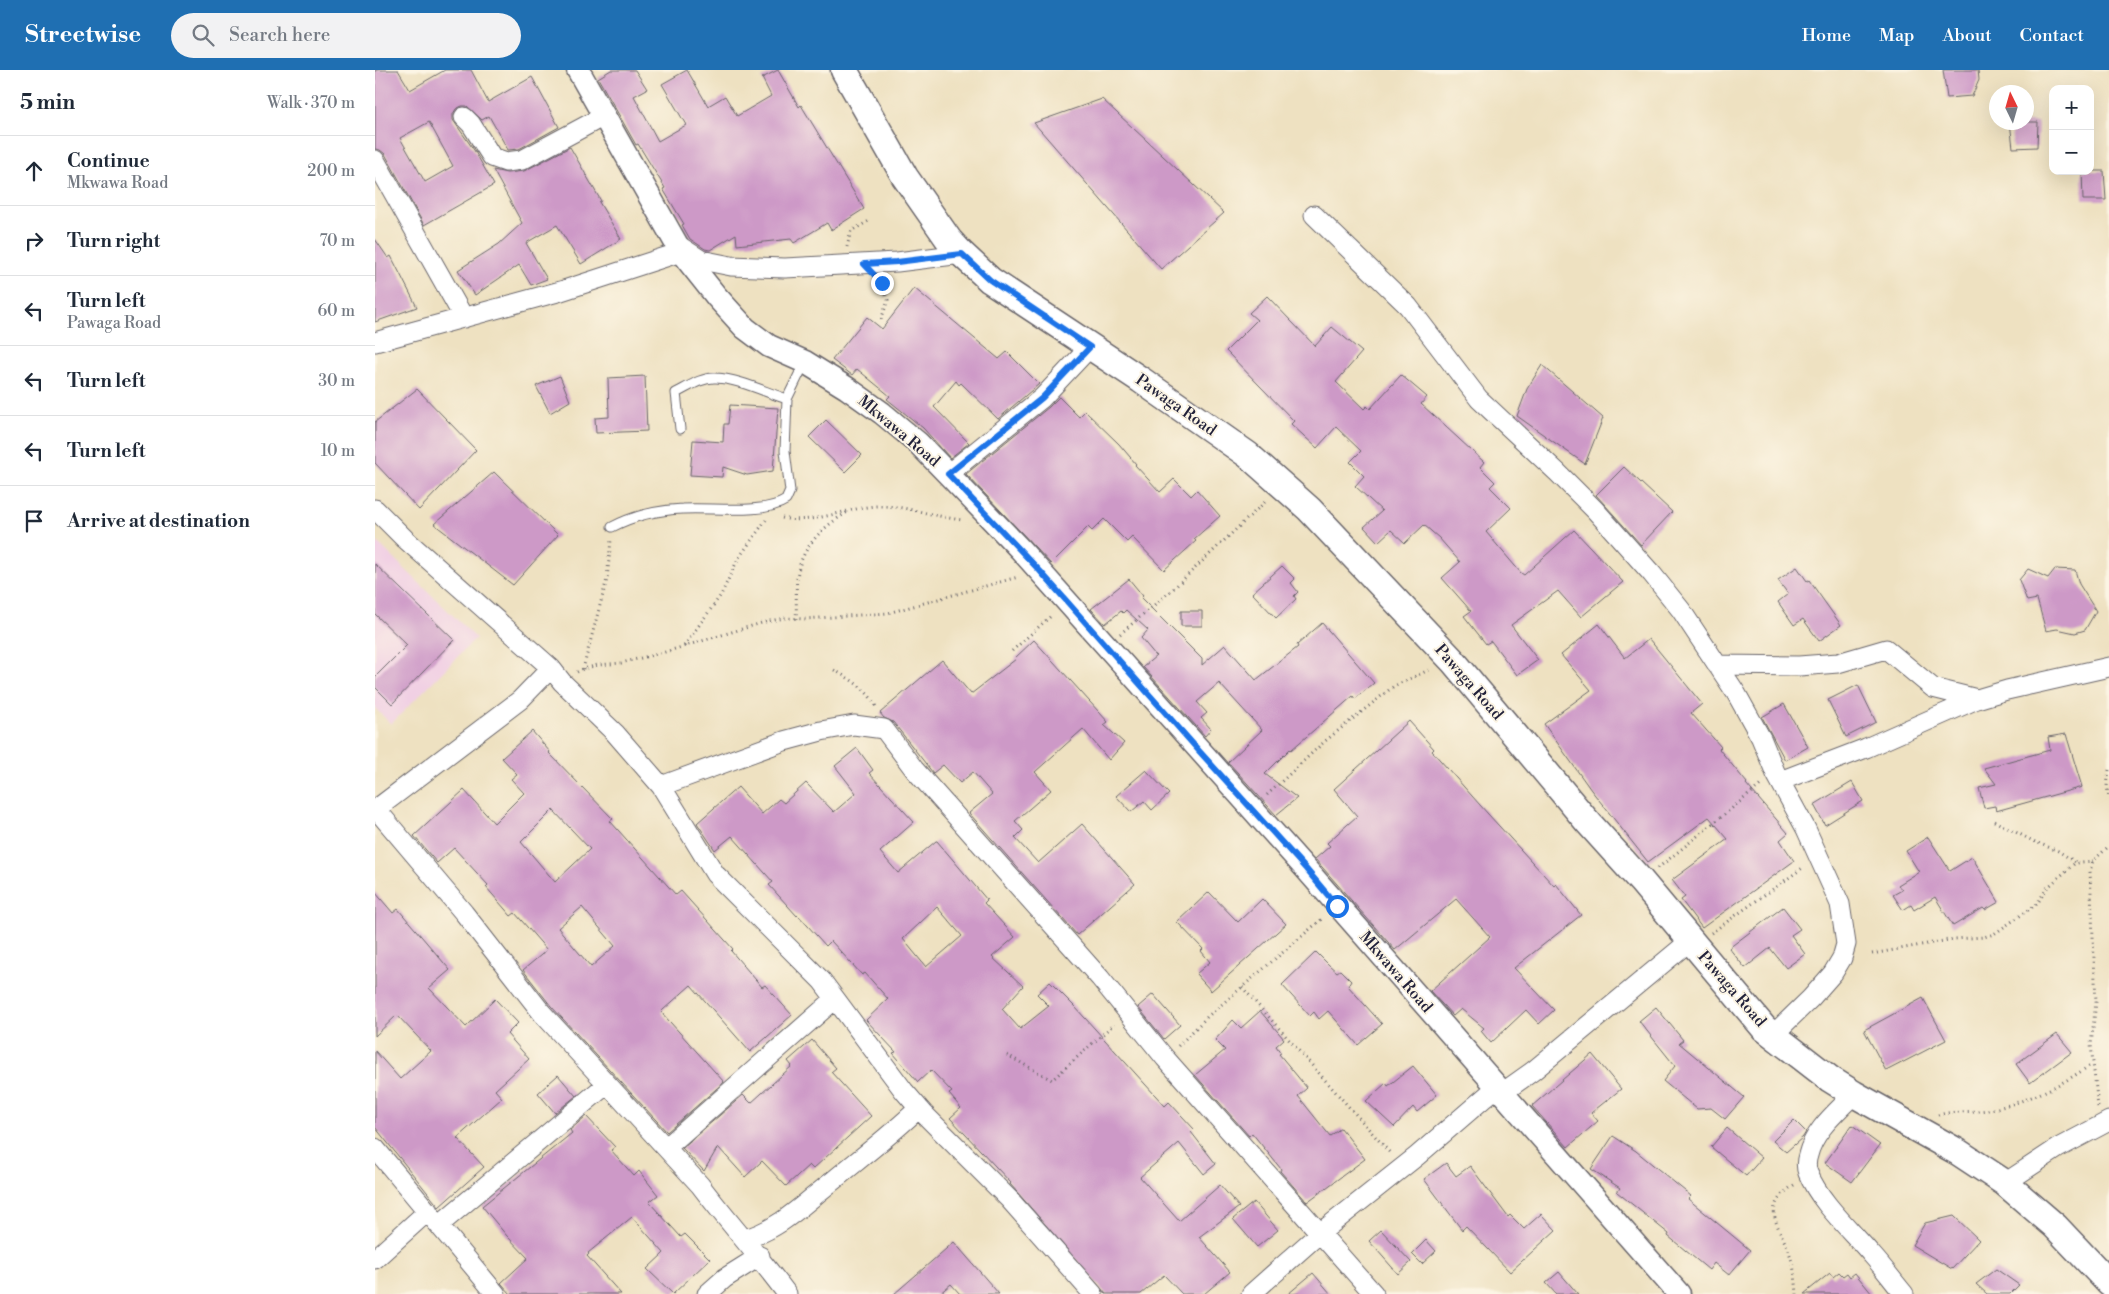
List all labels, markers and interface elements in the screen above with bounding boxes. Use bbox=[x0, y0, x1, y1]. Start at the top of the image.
search box bbox=[171, 13, 521, 58]
text: Streetwise bbox=[25, 20, 141, 50]
icon: search bbox=[189, 21, 217, 49]
text: Search here bbox=[229, 23, 330, 47]
text: Home bbox=[1802, 24, 1851, 47]
text: Map bbox=[1879, 24, 1915, 47]
text: About bbox=[1943, 24, 1992, 47]
text: Contact bbox=[2020, 24, 2084, 47]
north arrow bbox=[1989, 85, 2034, 130]
map controls bbox=[2049, 85, 2094, 175]
button: + bbox=[2049, 85, 2094, 130]
text: 5 min bbox=[20, 90, 75, 116]
text: Walk · 370 m bbox=[267, 93, 355, 113]
button: − bbox=[2049, 130, 2094, 175]
text: Continue bbox=[67, 149, 150, 173]
icon: ahead bbox=[20, 157, 48, 185]
text: 200 m bbox=[307, 161, 355, 181]
text: Mkwawa Road bbox=[67, 173, 168, 193]
icon: right bbox=[20, 227, 48, 255]
text: Turn right bbox=[67, 229, 160, 253]
text: 70 m bbox=[319, 231, 355, 251]
route end bbox=[871, 272, 894, 295]
text: Turn left bbox=[67, 289, 146, 313]
icon: left bbox=[20, 297, 48, 325]
text: 60 m bbox=[317, 301, 355, 321]
text: Pawaga Road bbox=[67, 313, 161, 333]
icon: left bbox=[20, 367, 48, 395]
text: Turn left bbox=[67, 369, 146, 393]
street label: Pawaga Road bbox=[1132, 370, 1220, 440]
text: 30 m bbox=[318, 371, 355, 391]
street label: Mkwawa Road bbox=[854, 391, 944, 471]
icon: left bbox=[20, 437, 48, 465]
text: Turn left bbox=[67, 439, 146, 463]
text: 10 m bbox=[321, 441, 355, 461]
icon: arrive bbox=[20, 507, 48, 535]
text: Arrive at destination bbox=[67, 509, 250, 533]
street label: Pawaga Road bbox=[1431, 640, 1507, 724]
route start bbox=[1326, 895, 1349, 918]
street label: Mkwawa Road bbox=[1355, 927, 1437, 1017]
street label: Pawaga Road bbox=[1694, 947, 1770, 1031]

